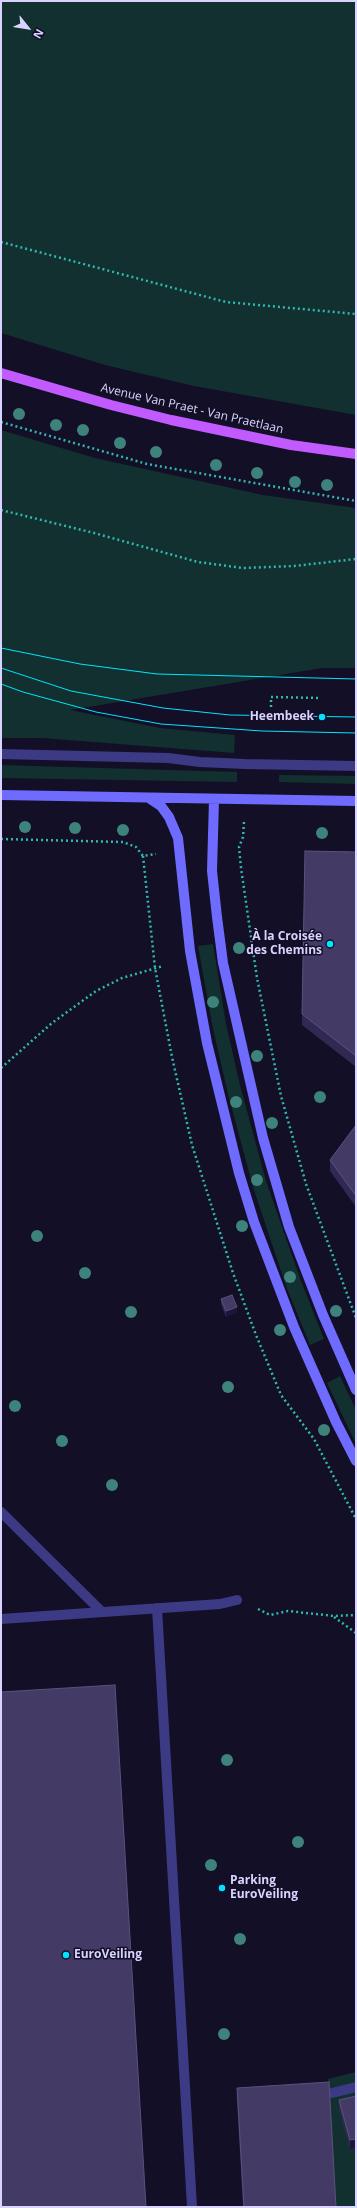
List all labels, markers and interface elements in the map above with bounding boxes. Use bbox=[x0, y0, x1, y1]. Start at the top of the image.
north arrow bbox=[8, 8, 48, 48]
text: N bbox=[30, 27, 48, 42]
street label: Avenue Van Praet - Van Praetlaan bbox=[99, 381, 285, 437]
place label: Heembeek bbox=[250, 710, 314, 724]
marker: Heembeek bbox=[317, 712, 327, 722]
place label: À la Croisée des Chemins bbox=[246, 930, 322, 958]
marker: À la Croisée des Chemins bbox=[325, 939, 335, 949]
place label: Parking EuroVeiling bbox=[230, 1874, 298, 1902]
marker: Parking EuroVeiling bbox=[217, 1883, 227, 1893]
place label: EuroVeiling bbox=[74, 1948, 142, 1962]
marker: EuroVeiling bbox=[61, 1950, 71, 1960]

